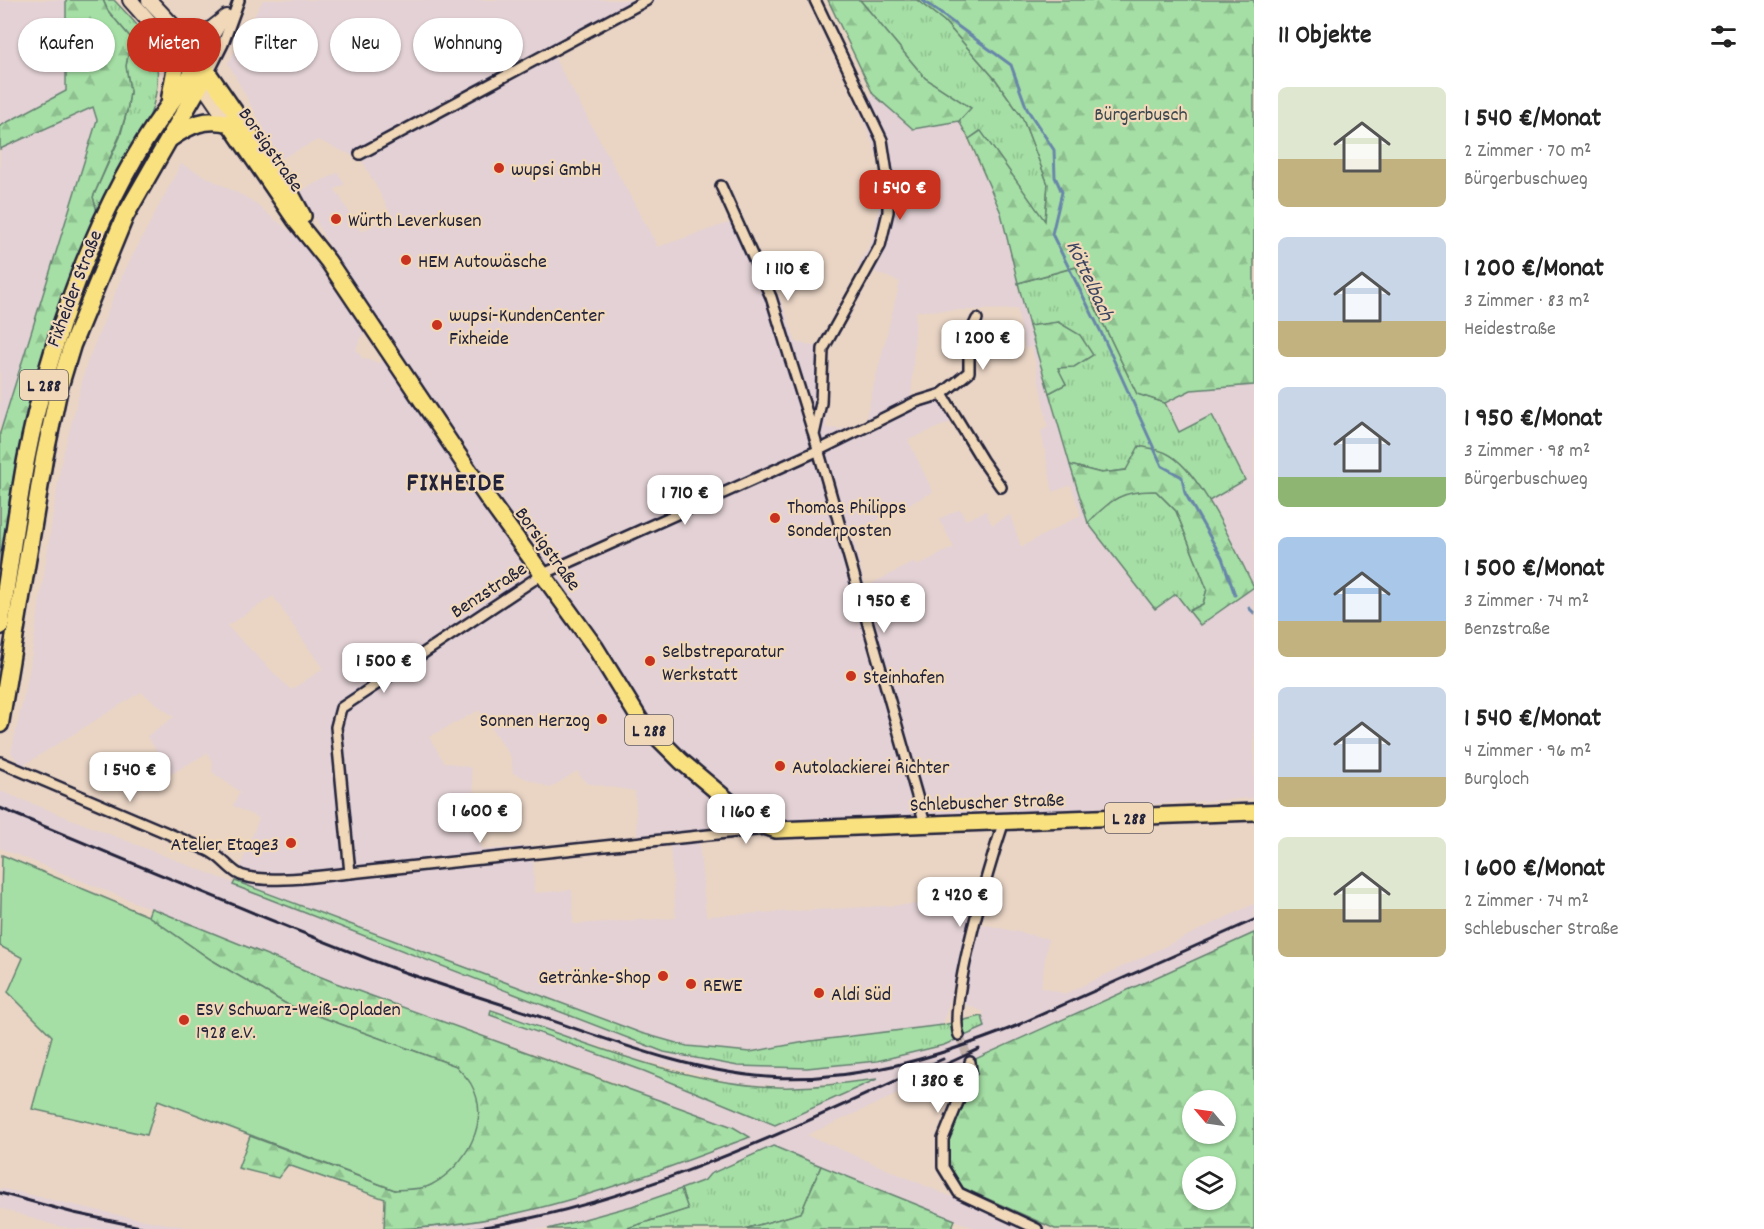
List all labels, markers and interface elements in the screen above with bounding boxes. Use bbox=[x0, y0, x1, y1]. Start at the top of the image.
chip: Kaufen bbox=[18, 18, 115, 72]
chip: Mieten bbox=[127, 18, 221, 72]
chip: Filter bbox=[233, 18, 318, 72]
chip: Neu bbox=[330, 18, 401, 72]
chip: Wohnung bbox=[413, 18, 523, 72]
text: 11 Objekte bbox=[1278, 18, 1371, 55]
icon: filters bbox=[1707, 20, 1740, 53]
text: 1 540 €/Monat bbox=[1464, 101, 1601, 138]
park label: Bürgerbusch bbox=[1094, 102, 1188, 130]
street label: Borsigstraße bbox=[230, 103, 309, 199]
icon: home bbox=[1326, 111, 1398, 183]
text: 2 Zimmer · 70 m² bbox=[1464, 138, 1591, 166]
place label: wupsi GmbH bbox=[511, 157, 601, 185]
marker: wupsi GmbH bbox=[492, 161, 506, 175]
text: Bürgerbuschweg bbox=[1464, 166, 1588, 194]
pin: 1 540 € bbox=[845, 170, 955, 221]
text: 1 540 € bbox=[873, 175, 927, 203]
place label: Würth Leverkusen bbox=[348, 208, 481, 236]
marker: Würth Leverkusen bbox=[329, 212, 343, 226]
street label: Fixheider Straße bbox=[41, 226, 111, 352]
water label: Köttelbach bbox=[1057, 236, 1121, 328]
place label: HEM Autowäsche bbox=[418, 249, 547, 277]
pin: 1 110 € bbox=[733, 251, 843, 302]
text: 1 200 €/Monat bbox=[1464, 251, 1604, 288]
marker: HEM Autowäsche bbox=[399, 253, 413, 267]
text: 1 110 € bbox=[766, 256, 810, 284]
icon: home bbox=[1326, 261, 1398, 333]
text: 3 Zimmer · 83 m² bbox=[1464, 288, 1590, 316]
place label: wupsi-KundenCenter Fixheide bbox=[449, 303, 605, 354]
text: Heidestraße bbox=[1464, 316, 1556, 344]
marker: wupsi-KundenCenter Fixheide bbox=[430, 318, 444, 332]
pin: 1 200 € bbox=[928, 320, 1038, 371]
text: 1 200 € bbox=[955, 325, 1011, 353]
road number: L 288 bbox=[20, 370, 68, 400]
text: 1 950 €/Monat bbox=[1464, 401, 1602, 438]
icon: home bbox=[1326, 411, 1398, 483]
text: 3 Zimmer · 98 m² bbox=[1464, 438, 1590, 466]
district label: FIXHEIDE bbox=[406, 466, 506, 503]
text: Bürgerbuschweg bbox=[1464, 466, 1588, 494]
pin: 1 710 € bbox=[630, 475, 740, 526]
text: 1 710 € bbox=[661, 480, 709, 508]
place label: Thomas Philipps Sonderposten bbox=[787, 495, 906, 546]
street label: Borsigstraße bbox=[507, 502, 587, 598]
marker: Thomas Philipps Sonderposten bbox=[768, 511, 782, 525]
text: 1 500 €/Monat bbox=[1464, 551, 1605, 588]
street label: Benzstraße bbox=[446, 556, 533, 627]
icon: home bbox=[1326, 561, 1398, 633]
pin: 1 950 € bbox=[829, 583, 939, 634]
text: 1 950 € bbox=[857, 588, 911, 616]
text: 3 Zimmer · 74 m² bbox=[1464, 588, 1589, 616]
text: Benzstraße bbox=[1464, 616, 1550, 644]
place label: Selbstreparatur Werkstatt bbox=[662, 639, 784, 690]
pin: 1 500 € bbox=[329, 643, 439, 694]
text: 1 500 € bbox=[356, 648, 412, 676]
marker: Selbstreparatur Werkstatt bbox=[643, 654, 657, 668]
place label: Steinhafen bbox=[863, 665, 945, 693]
marker: Steinhafen bbox=[844, 669, 858, 683]
text: 1 540 €/Monat bbox=[1464, 701, 1601, 738]
place label: Sonnen Herzog bbox=[479, 708, 590, 736]
icon: home bbox=[1326, 711, 1398, 783]
marker: Sonnen Herzog bbox=[595, 712, 609, 726]
road number: L 288 bbox=[625, 715, 673, 745]
text: 4 Zimmer · 96 m² bbox=[1464, 738, 1591, 766]
pin: 1 540 € bbox=[75, 752, 185, 803]
place label: Autolackierei Richter bbox=[792, 755, 950, 783]
text: 1 540 € bbox=[103, 757, 157, 785]
marker: Autolackierei Richter bbox=[773, 759, 787, 773]
text: Burgloch bbox=[1464, 766, 1529, 794]
street label: Schlebuscher Straße bbox=[909, 787, 1065, 821]
pin: 1 600 € bbox=[425, 793, 535, 844]
pin: 1 160 € bbox=[691, 794, 801, 845]
text: 1 600 € bbox=[452, 798, 508, 826]
text: 1 160 € bbox=[721, 799, 771, 827]
road number: L 288 bbox=[1105, 803, 1153, 833]
place label: Atelier Etage3 bbox=[170, 832, 279, 860]
marker: Atelier Etage3 bbox=[284, 836, 298, 850]
text: 1 600 €/Monat bbox=[1464, 851, 1605, 888]
icon: home bbox=[1326, 861, 1398, 933]
pin: 2 420 € bbox=[905, 877, 1015, 928]
text: 2 420 € bbox=[932, 882, 989, 910]
text: 2 Zimmer · 74 m² bbox=[1464, 888, 1589, 916]
text: Schlebuscher Straße bbox=[1464, 916, 1619, 944]
place label: Getränke-Shop bbox=[538, 965, 651, 993]
marker: Getränke-Shop bbox=[656, 969, 670, 983]
place label: REWE bbox=[703, 973, 742, 1001]
marker: REWE bbox=[684, 977, 698, 991]
place label: Aldi Süd bbox=[831, 982, 891, 1010]
marker: Aldi Süd bbox=[812, 986, 826, 1000]
place label: ESV Schwarz-Weiß-Opladen 1928 e.V. bbox=[196, 997, 401, 1048]
marker: ESV Schwarz-Weiß-Opladen 1928 e.V. bbox=[177, 1013, 191, 1027]
pin: 1 380 € bbox=[883, 1063, 993, 1114]
text: 1 380 € bbox=[912, 1068, 964, 1096]
north arrow bbox=[1182, 1090, 1236, 1144]
map controls bbox=[1182, 1090, 1236, 1210]
button: layers bbox=[1182, 1156, 1236, 1210]

